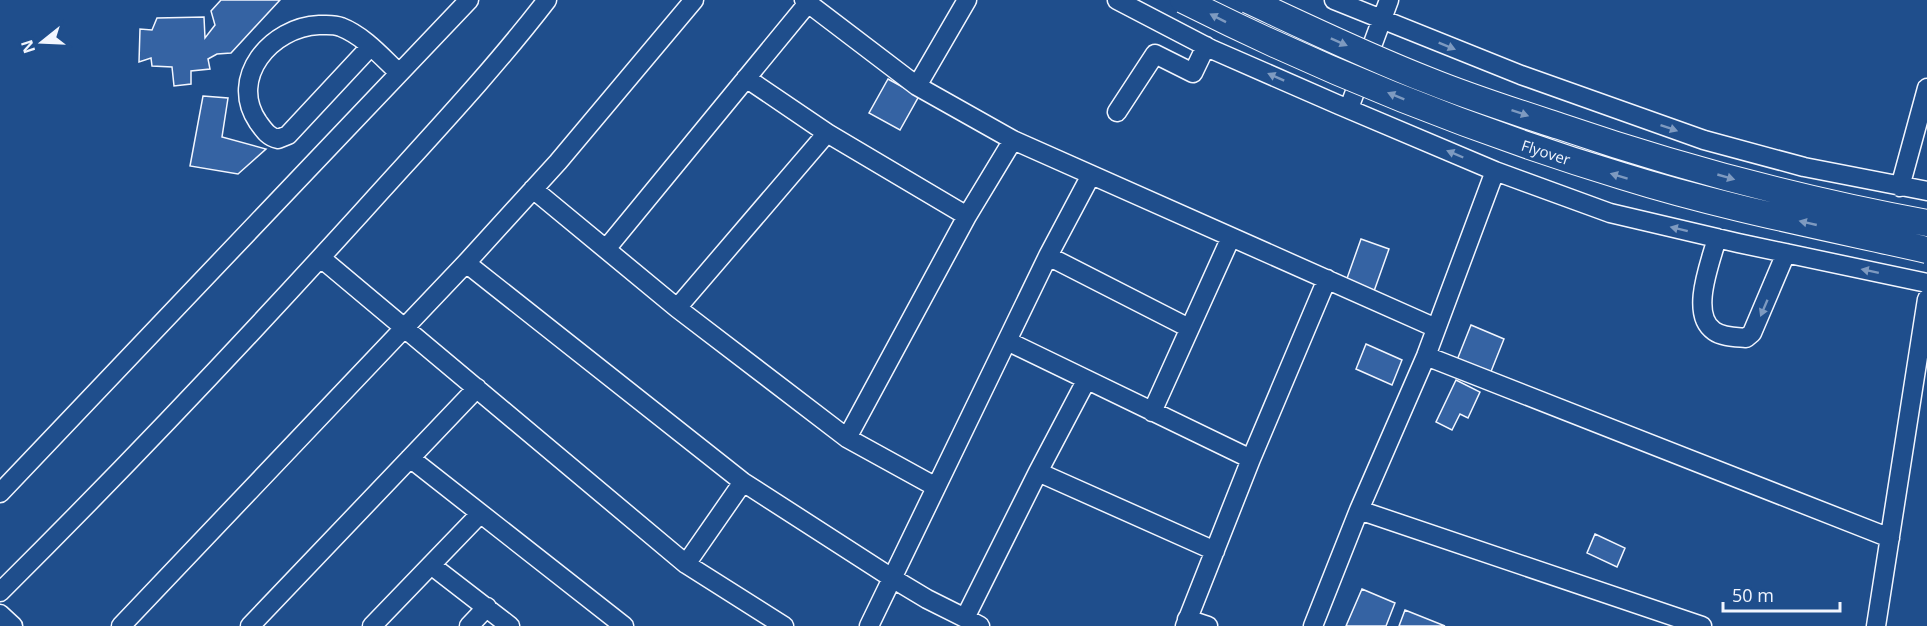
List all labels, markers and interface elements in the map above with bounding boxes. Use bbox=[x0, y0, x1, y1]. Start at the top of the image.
north arrow bbox=[12, 12, 72, 72]
one-way arrow bbox=[1209, 13, 1226, 22]
text: N bbox=[15, 37, 40, 56]
one-way arrow bbox=[1330, 38, 1347, 47]
one-way arrow bbox=[1438, 41, 1456, 51]
one-way arrow bbox=[1266, 72, 1284, 82]
one-way arrow bbox=[1387, 91, 1405, 100]
one-way arrow bbox=[1511, 109, 1529, 119]
one-way arrow bbox=[1660, 123, 1678, 133]
street label: Flyover bbox=[1519, 135, 1573, 169]
one-way arrow bbox=[1446, 148, 1464, 158]
one-way arrow bbox=[1610, 170, 1628, 180]
one-way arrow bbox=[1717, 173, 1736, 183]
one-way arrow bbox=[1799, 218, 1818, 227]
one-way arrow bbox=[1670, 224, 1688, 234]
one-way arrow bbox=[1860, 266, 1879, 275]
one-way arrow bbox=[1759, 299, 1769, 317]
scale bar bbox=[1723, 575, 1840, 613]
text: 50 m bbox=[1732, 583, 1774, 607]

